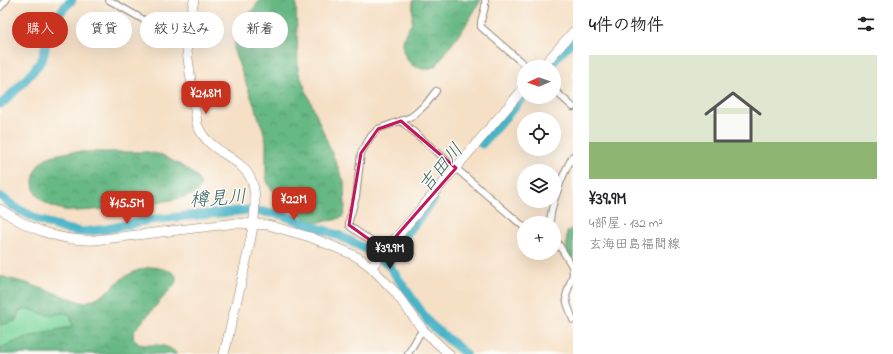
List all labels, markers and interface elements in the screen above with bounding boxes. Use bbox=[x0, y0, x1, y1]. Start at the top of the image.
chip: 購入 bbox=[12, 12, 68, 48]
chip: 賃貸 bbox=[76, 12, 132, 48]
chip: 絞り込み bbox=[140, 12, 224, 48]
chip: 新着 bbox=[232, 12, 288, 48]
text: 4件の物件 bbox=[589, 13, 664, 38]
icon: filters bbox=[855, 13, 877, 35]
north arrow bbox=[517, 60, 561, 104]
map controls bbox=[517, 60, 561, 260]
pin: ¥21.8M bbox=[173, 81, 239, 115]
icon: home bbox=[697, 81, 769, 153]
text: ¥21.8M bbox=[190, 84, 222, 103]
button: locate bbox=[517, 112, 561, 156]
water label: 吉田川 bbox=[413, 138, 471, 199]
button: layers bbox=[517, 164, 561, 208]
water label: 樽見川 bbox=[189, 184, 248, 215]
pin: ¥22M bbox=[270, 187, 318, 221]
text: ¥39.9M bbox=[589, 187, 627, 212]
text: ¥22M bbox=[281, 190, 307, 209]
pin: ¥15.5M bbox=[94, 191, 160, 225]
text: ¥15.5M bbox=[110, 194, 144, 213]
text: 4部屋 · 132 m² bbox=[589, 214, 663, 233]
button: + bbox=[517, 216, 561, 260]
text: 玄海田島福間線 bbox=[589, 235, 680, 254]
pin: ¥39.9M bbox=[357, 236, 423, 270]
text: ¥39.9M bbox=[376, 239, 404, 258]

